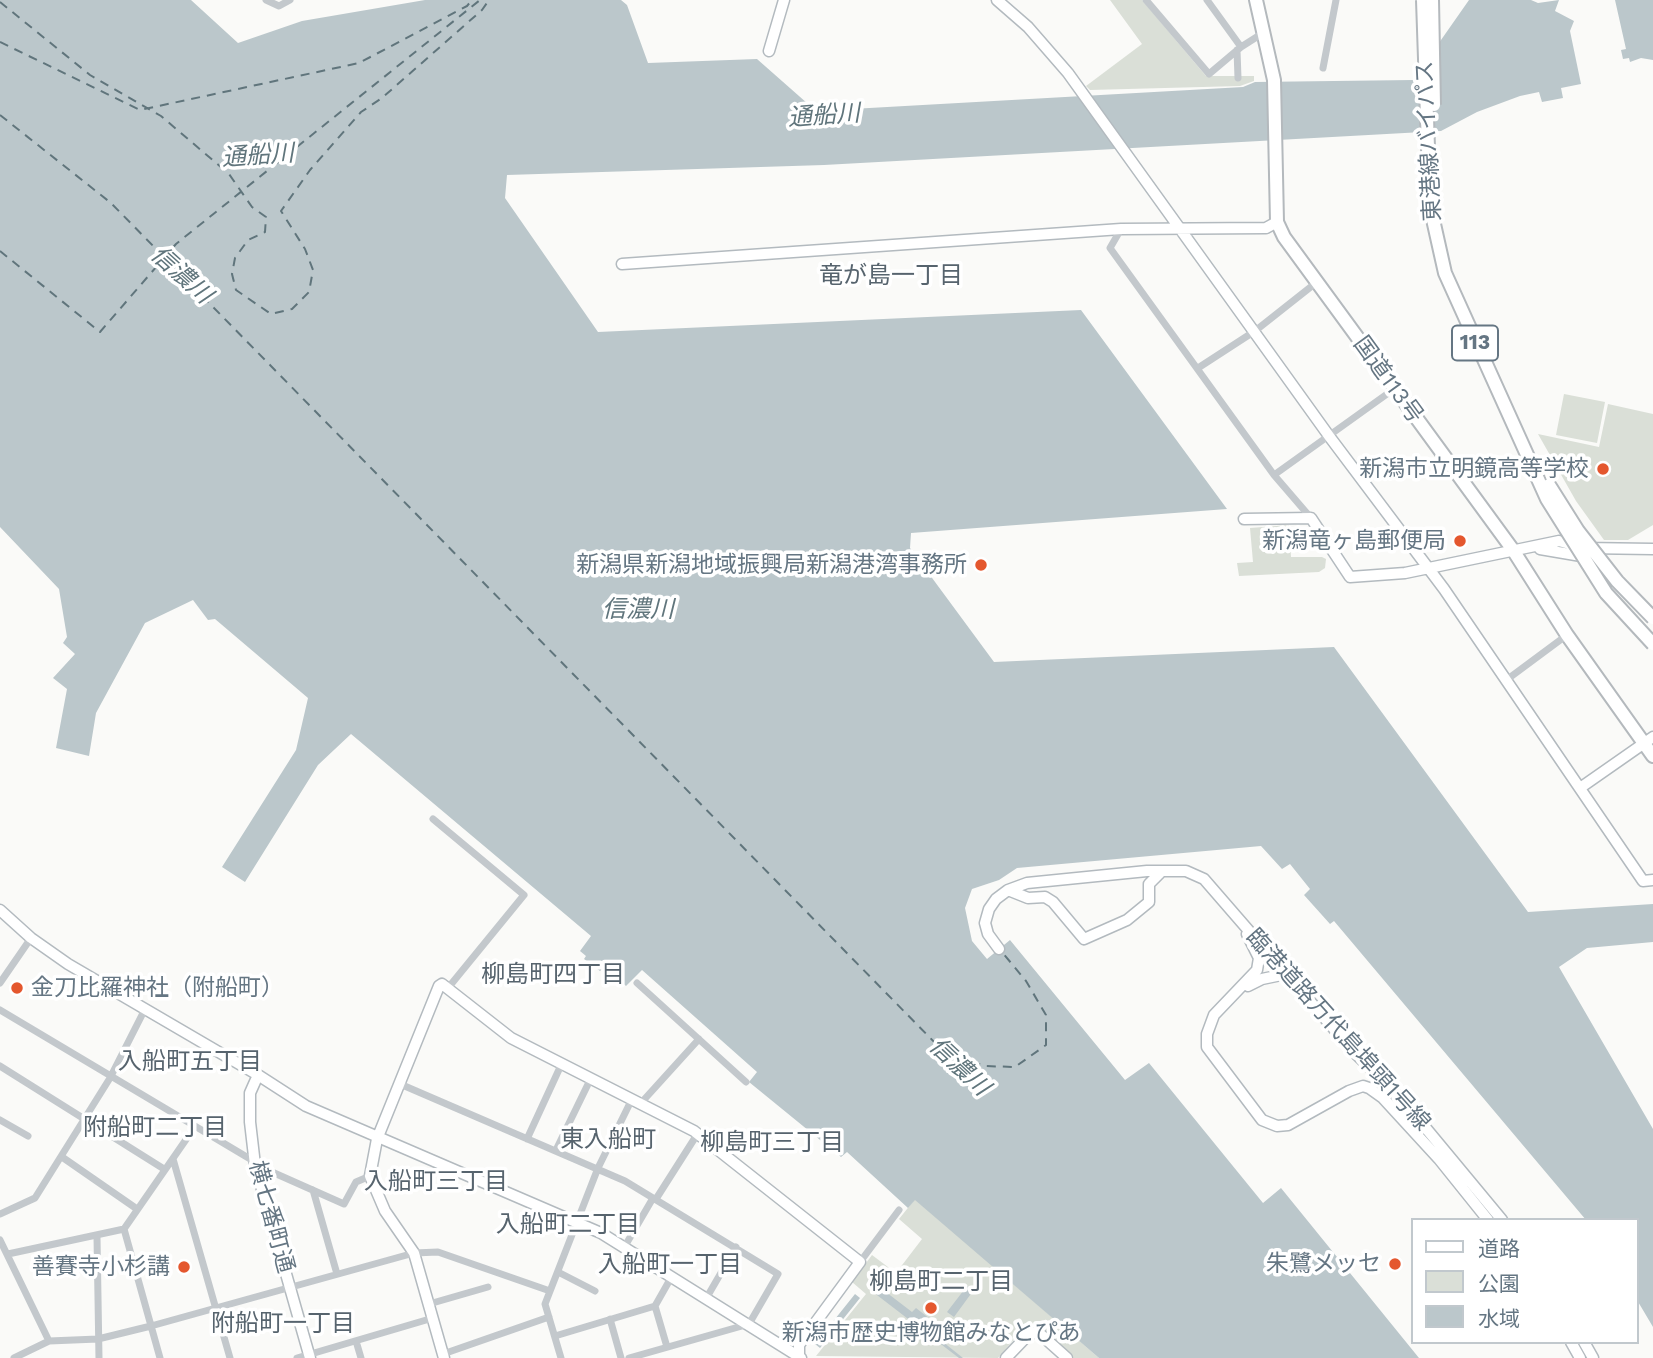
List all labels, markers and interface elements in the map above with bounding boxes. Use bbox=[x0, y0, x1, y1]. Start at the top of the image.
street label: 東港線バイパス bbox=[1411, 60, 1447, 222]
water label: 通船川 bbox=[787, 99, 861, 133]
water label: 通船川 bbox=[221, 139, 295, 173]
water label: 信濃川 bbox=[145, 240, 217, 310]
district label: 竜が島一丁目 bbox=[819, 262, 963, 290]
road number: 113 bbox=[1452, 326, 1498, 360]
street label: 国道113号 bbox=[1347, 331, 1429, 429]
place label: 新潟市立明鏡高等学校 bbox=[1359, 455, 1589, 483]
marker: 新潟市立明鏡高等学校 bbox=[1595, 461, 1611, 477]
place label: 新潟竜ヶ島郵便局 bbox=[1262, 527, 1446, 555]
marker: 新潟竜ヶ島郵便局 bbox=[1452, 533, 1468, 549]
place label: 新潟県新潟地域振興局新潟港湾事務所 bbox=[576, 551, 967, 579]
marker: 新潟県新潟地域振興局新潟港湾事務所 bbox=[973, 557, 989, 573]
water label: 信濃川 bbox=[602, 596, 674, 624]
street label: 臨港道路万代島埠頭1号線 bbox=[1240, 923, 1436, 1137]
district label: 柳島町四丁目 bbox=[481, 961, 625, 989]
place label: 金刀比羅神社（附船町） bbox=[31, 974, 284, 1002]
marker: 金刀比羅神社（附船町） bbox=[9, 980, 25, 996]
water label: 信濃川 bbox=[923, 1032, 995, 1102]
district label: 入船町五丁目 bbox=[118, 1048, 262, 1076]
district label: 附船町二丁目 bbox=[83, 1114, 227, 1142]
district label: 東入船町 bbox=[560, 1126, 656, 1154]
district label: 柳島町三丁目 bbox=[700, 1129, 844, 1157]
street label: 横七番町通 bbox=[243, 1158, 299, 1276]
district label: 入船町三丁目 bbox=[364, 1168, 508, 1196]
district label: 入船町二丁目 bbox=[496, 1211, 640, 1239]
legend bbox=[1412, 1218, 1639, 1344]
text: 道路 bbox=[1478, 1236, 1520, 1261]
place label: 朱鷺メッセ bbox=[1266, 1250, 1381, 1278]
district label: 入船町一丁目 bbox=[598, 1251, 742, 1279]
place label: 善賽寺小杉講 bbox=[32, 1253, 170, 1281]
marker: 朱鷺メッセ bbox=[1387, 1256, 1403, 1272]
marker: 善賽寺小杉講 bbox=[176, 1259, 192, 1275]
district label: 柳島町二丁目 bbox=[869, 1268, 1013, 1296]
text: 公園 bbox=[1478, 1271, 1520, 1296]
marker: 新潟市歴史博物館みなとぴあ bbox=[923, 1300, 939, 1316]
text: 水域 bbox=[1478, 1306, 1520, 1331]
district label: 附船町一丁目 bbox=[211, 1310, 355, 1338]
place label: 新潟市歴史博物館みなとぴあ bbox=[782, 1319, 1080, 1347]

